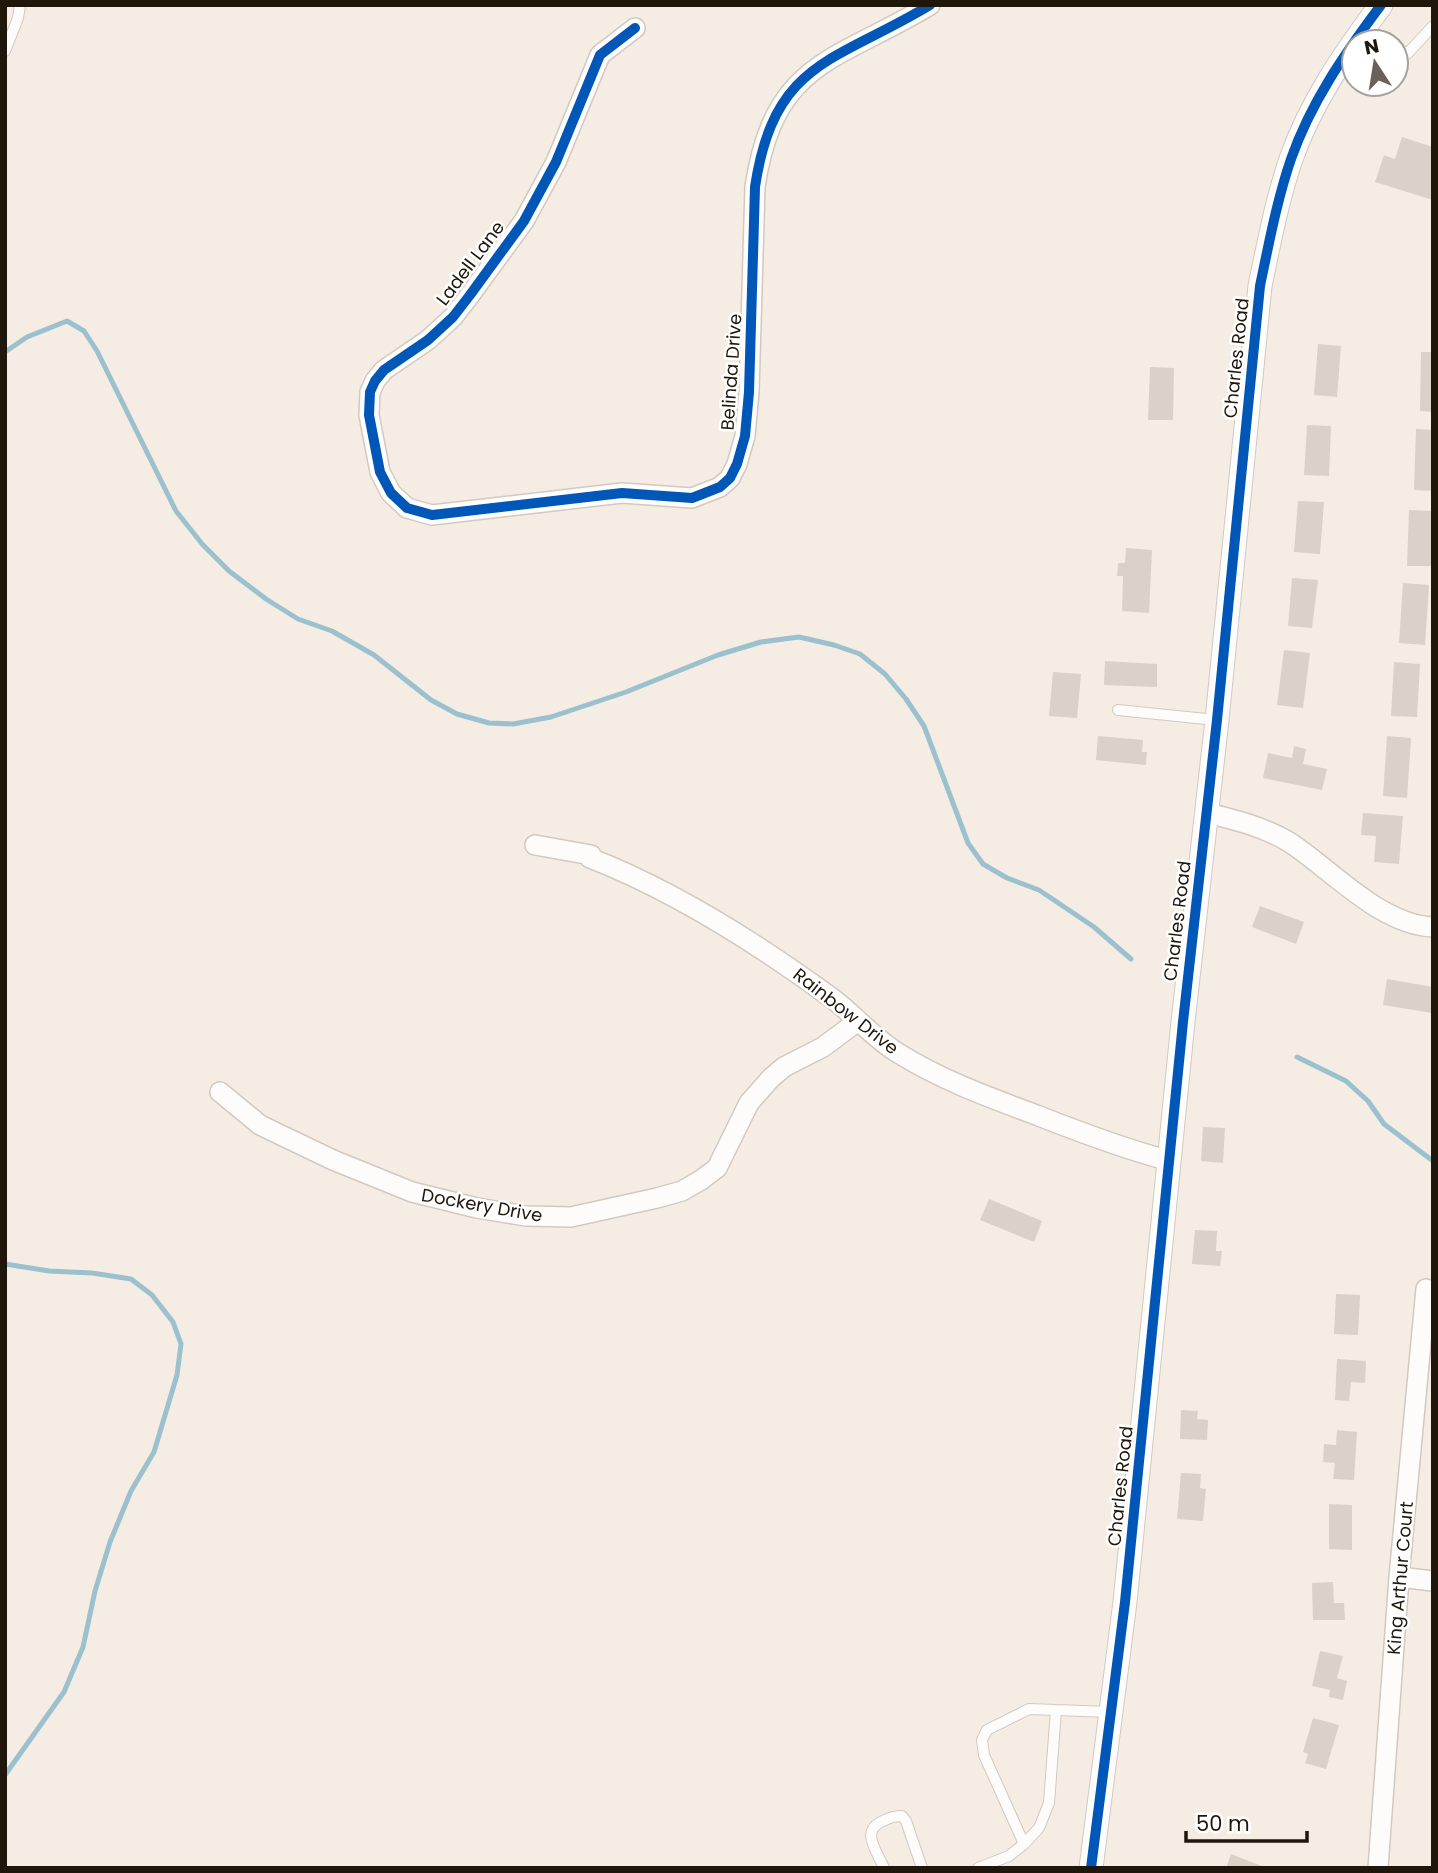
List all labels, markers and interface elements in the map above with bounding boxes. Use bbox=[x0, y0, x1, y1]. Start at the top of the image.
north arrow bbox=[1340, 28, 1410, 98]
text: N bbox=[1362, 32, 1381, 62]
street label: Ladell Lane bbox=[430, 216, 510, 310]
street label: Charles Road bbox=[1217, 297, 1255, 419]
street label: Belinda Drive bbox=[714, 313, 748, 431]
street label: Charles Road bbox=[1157, 859, 1197, 983]
street label: Rainbow Drive bbox=[788, 962, 904, 1060]
street label: Dockery Drive bbox=[420, 1182, 544, 1228]
street label: Charles Road bbox=[1101, 1425, 1139, 1547]
street label: King Arthur Court bbox=[1381, 1500, 1419, 1656]
scale bar bbox=[1186, 1800, 1307, 1844]
text: 50 m bbox=[1196, 1809, 1250, 1838]

